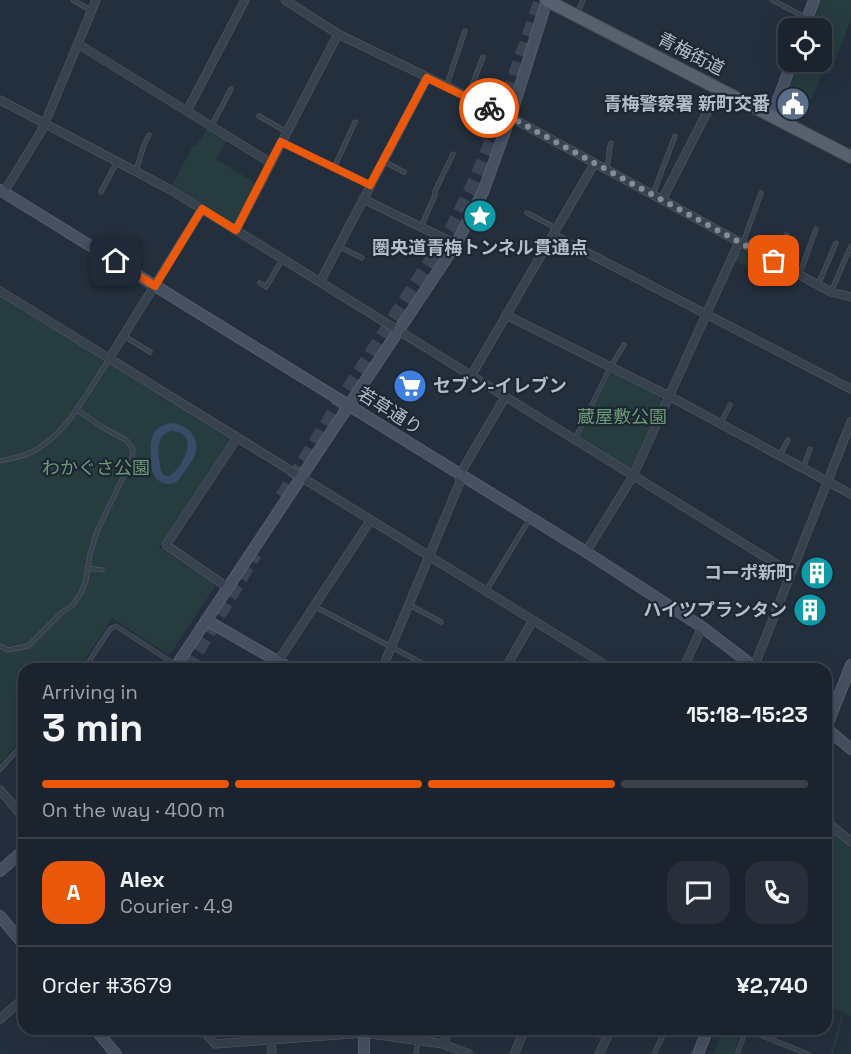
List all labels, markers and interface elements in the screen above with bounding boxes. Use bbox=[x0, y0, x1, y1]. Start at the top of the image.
map controls bbox=[778, 18, 832, 72]
button: locate bbox=[778, 18, 832, 72]
street label: 青梅街道 bbox=[654, 27, 729, 80]
courier bbox=[459, 78, 519, 138]
public building icon: 青梅警察署 新町交番 bbox=[775, 86, 811, 122]
icon: bike bbox=[473, 92, 506, 125]
place label: 青梅警察署 新町交番 bbox=[603, 92, 770, 115]
place icon: 圏央道青梅トンネル貫通点 bbox=[462, 198, 498, 234]
pin bbox=[90, 235, 141, 286]
pin bbox=[748, 235, 799, 286]
place label: 圏央道青梅トンネル貫通点 bbox=[372, 236, 588, 259]
icon: home bbox=[99, 244, 132, 277]
icon: bag bbox=[757, 244, 790, 277]
supermarket icon: セブン-イレブン bbox=[392, 368, 428, 404]
place label: セブン-イレブン bbox=[433, 374, 567, 397]
street label: 若草通り bbox=[354, 382, 427, 439]
park label: 蔵屋敷公園 bbox=[577, 405, 667, 428]
park label: わかぐさ公園 bbox=[42, 456, 150, 479]
building icon: コーポ新町 bbox=[799, 555, 835, 591]
place label: コーポ新町 bbox=[704, 561, 794, 584]
building icon: ハイツプランタン bbox=[792, 592, 828, 628]
place label: ハイツプランタン bbox=[643, 598, 787, 621]
text: Arriving in bbox=[42, 679, 138, 705]
text: 15:18–15:23 bbox=[686, 700, 808, 728]
text: 3 min bbox=[42, 703, 143, 752]
text: On the way · 400 m bbox=[42, 797, 225, 823]
button: chat bbox=[667, 861, 730, 924]
button: phone bbox=[745, 861, 808, 924]
text: Alex bbox=[120, 865, 165, 893]
text: A bbox=[67, 878, 80, 906]
text: Courier · 4.9 bbox=[120, 893, 233, 919]
text: Order #3679 bbox=[42, 971, 172, 999]
text: ¥2,740 bbox=[736, 971, 808, 999]

